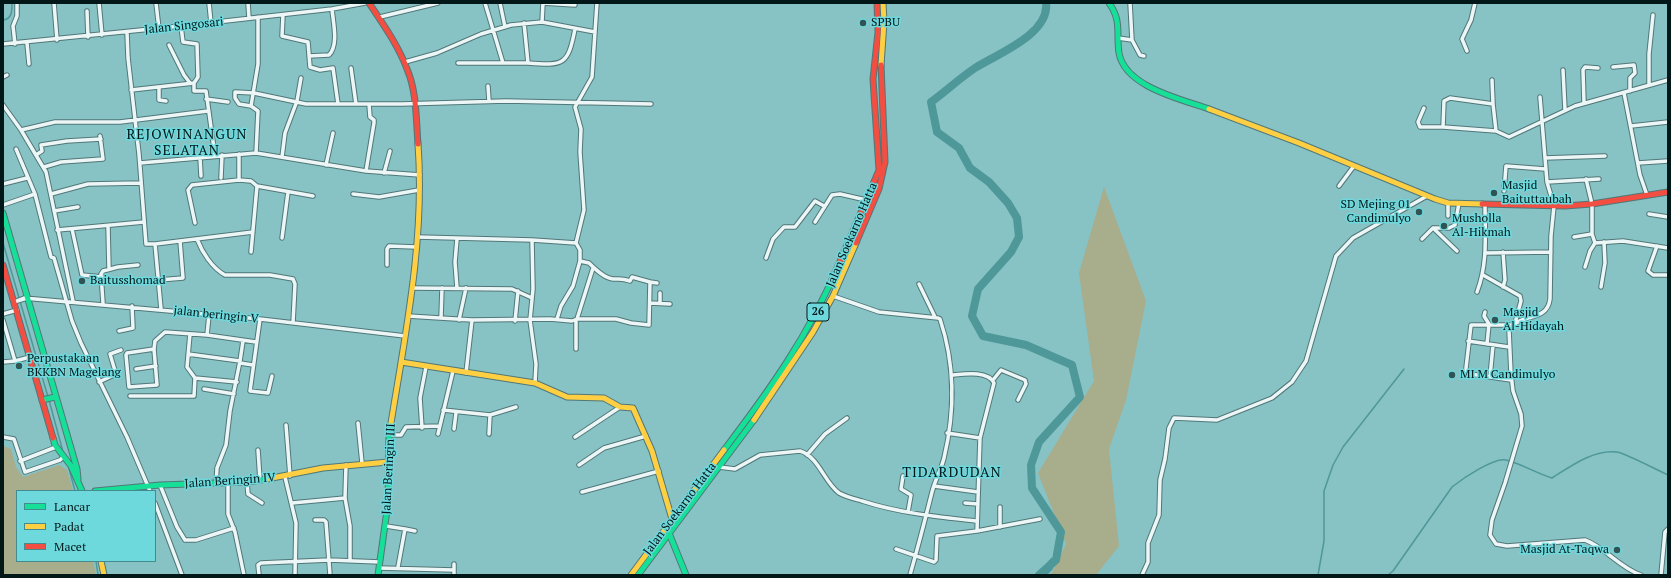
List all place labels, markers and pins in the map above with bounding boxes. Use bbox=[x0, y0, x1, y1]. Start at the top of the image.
place label: SPBU bbox=[871, 16, 900, 30]
marker: SPBU bbox=[858, 18, 868, 28]
place label: Masjid Baituttaubah bbox=[1502, 179, 1572, 207]
marker: Masjid Baituttaubah bbox=[1489, 188, 1499, 198]
place label: SD Mejing 01 Candimulyo bbox=[1341, 198, 1411, 226]
marker: SD Mejing 01 Candimulyo bbox=[1414, 207, 1424, 217]
place label: Musholla Al-Hikmah bbox=[1452, 212, 1511, 240]
marker: Musholla Al-Hikmah bbox=[1439, 221, 1449, 231]
place label: Baitusshomad bbox=[90, 274, 166, 288]
marker: Baitusshomad bbox=[77, 276, 87, 286]
place label: Masjid Al-Hidayah bbox=[1503, 306, 1564, 334]
marker: Masjid Al-Hidayah bbox=[1490, 315, 1500, 325]
place label: Perpustakaan BKKBN Magelang bbox=[27, 352, 121, 380]
marker: Perpustakaan BKKBN Magelang bbox=[14, 361, 24, 371]
place label: MI M Candimulyo bbox=[1460, 368, 1555, 382]
marker: MI M Candimulyo bbox=[1447, 370, 1457, 380]
place label: Masjid At-Taqwa bbox=[1520, 543, 1609, 557]
marker: Masjid At-Taqwa bbox=[1612, 545, 1622, 555]

